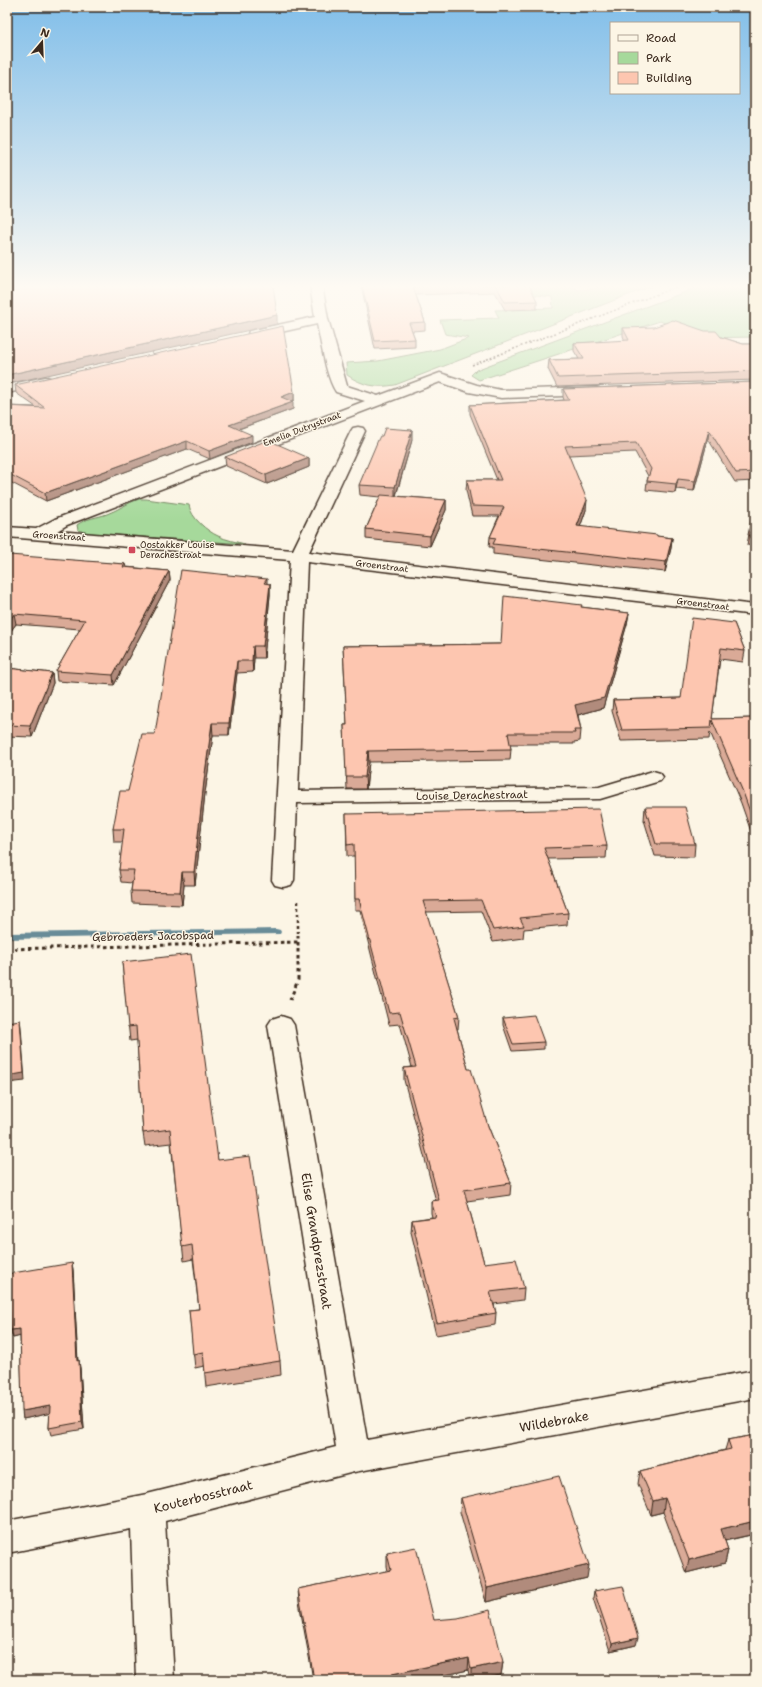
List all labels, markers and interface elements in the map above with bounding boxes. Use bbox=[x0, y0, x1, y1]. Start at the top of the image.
north arrow bbox=[22, 22, 62, 62]
legend bbox=[610, 22, 740, 94]
text: N bbox=[39, 25, 52, 42]
text: Road bbox=[646, 30, 677, 46]
text: Park bbox=[646, 50, 672, 66]
text: Building bbox=[646, 70, 692, 86]
street label: Emelia Dutrystraat bbox=[261, 409, 343, 449]
street label: Groenstraat bbox=[32, 528, 86, 544]
place label: Oostakker Louise Derachestraat bbox=[140, 539, 215, 561]
marker: Oostakker Louise Derachestraat bbox=[127, 545, 137, 555]
street label: Groenstraat bbox=[355, 557, 409, 575]
street label: Groenstraat bbox=[676, 595, 730, 613]
street label: Louise Derachestraat bbox=[416, 787, 528, 804]
street label: Gebroeders Jacobspad bbox=[92, 928, 214, 945]
street label: Elise Grandprezstraat bbox=[297, 1171, 336, 1311]
street label: Wildebrake bbox=[518, 1407, 590, 1436]
street label: Kouterbosstraat bbox=[152, 1476, 255, 1517]

